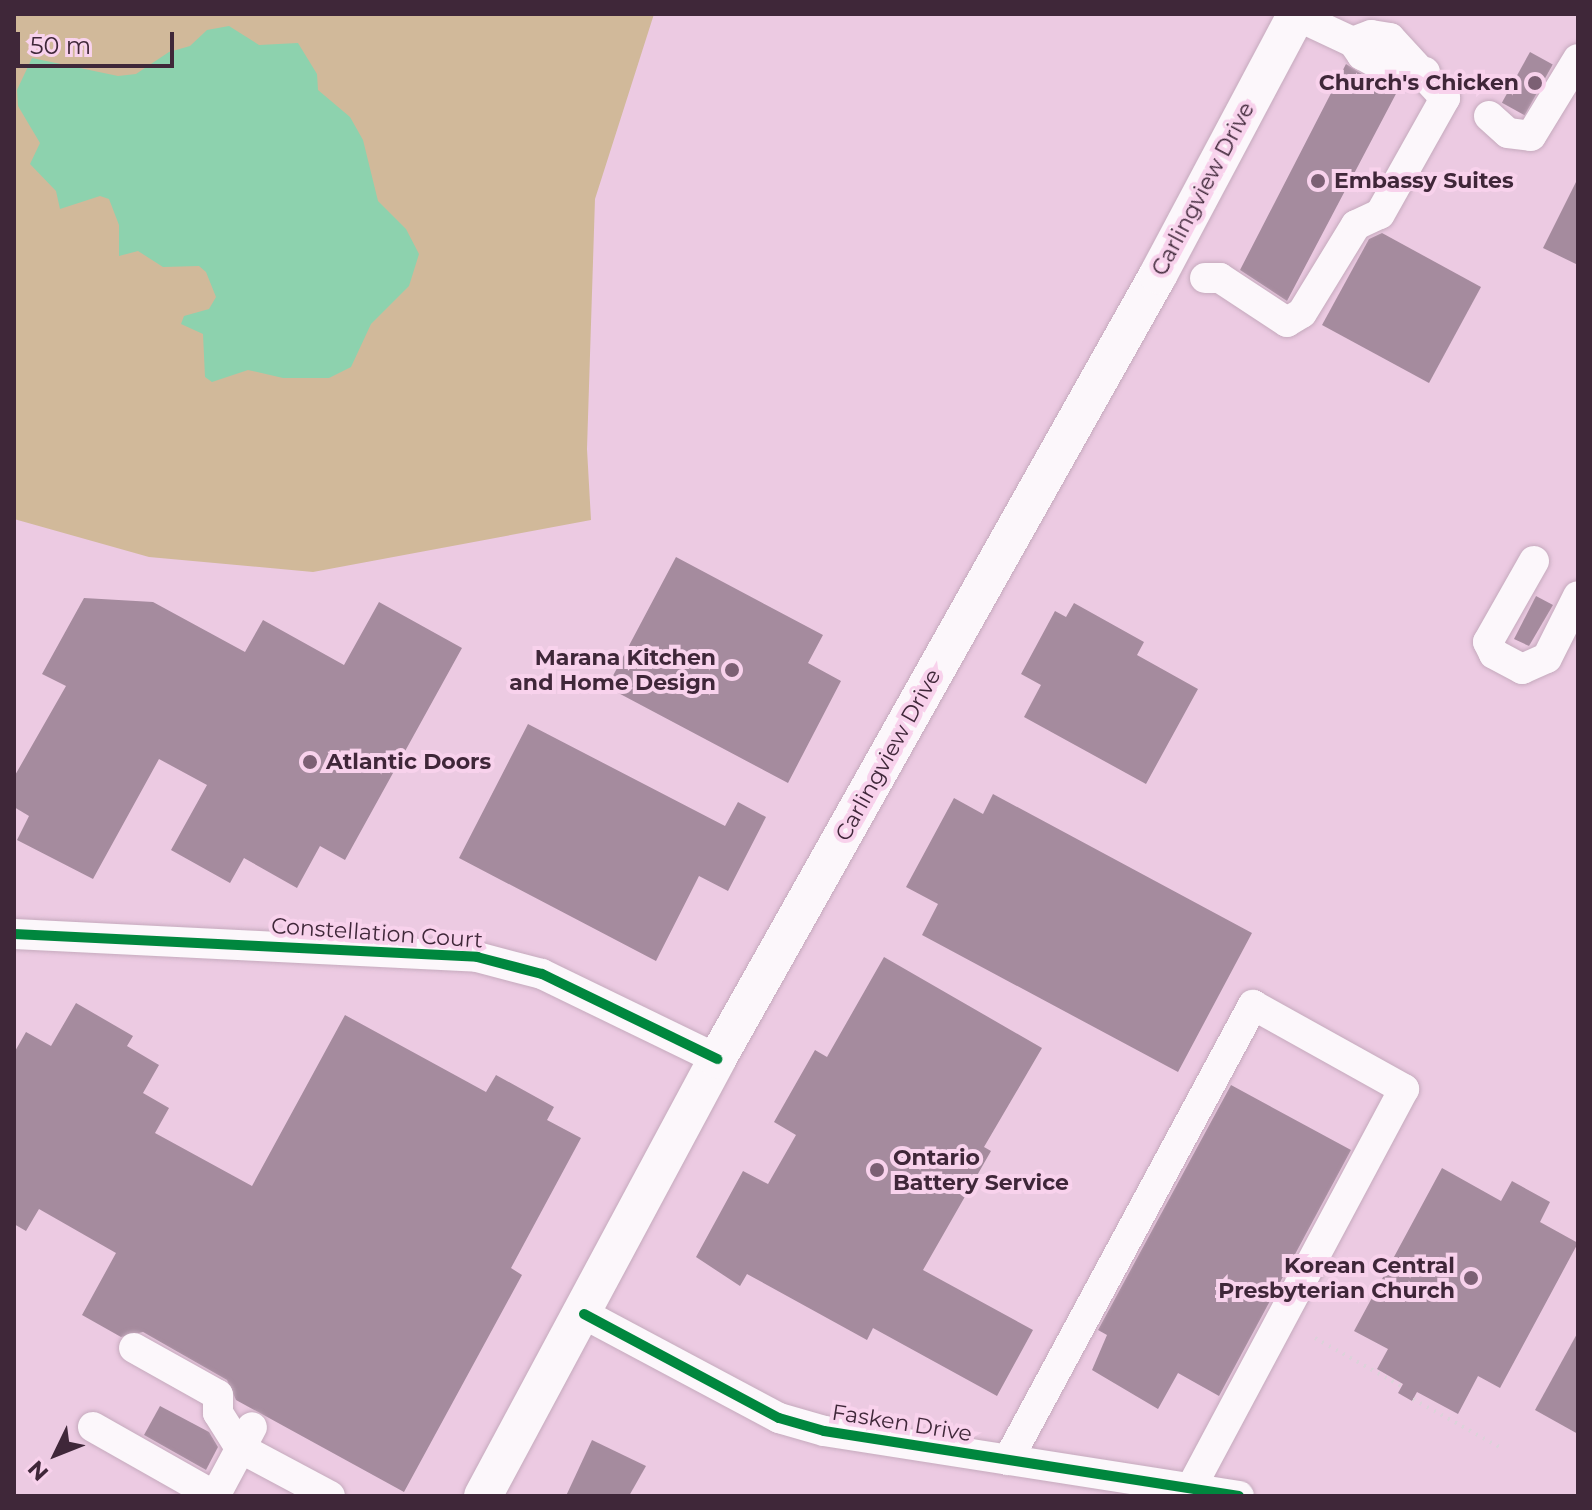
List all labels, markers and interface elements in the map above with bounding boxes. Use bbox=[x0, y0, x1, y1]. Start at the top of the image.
scale bar bbox=[20, 16, 178, 66]
text: 50 m bbox=[30, 31, 91, 60]
place label: Church's Chicken bbox=[1319, 70, 1519, 96]
marker: Church's Chicken bbox=[1526, 74, 1544, 92]
street label: Carlingview Drive bbox=[1146, 98, 1260, 280]
place label: Embassy Suites bbox=[1334, 168, 1514, 194]
marker: Embassy Suites bbox=[1309, 172, 1327, 190]
place label: Marana Kitchen and Home Design bbox=[509, 644, 716, 696]
marker: Marana Kitchen and Home Design bbox=[723, 661, 741, 679]
street label: Carlingview Drive bbox=[830, 664, 946, 846]
place label: Atlantic Doors bbox=[326, 749, 491, 775]
marker: Atlantic Doors bbox=[301, 753, 319, 771]
street label: Constellation Court bbox=[270, 912, 484, 954]
place label: Ontario Battery Service bbox=[893, 1144, 1069, 1196]
marker: Ontario Battery Service bbox=[868, 1161, 886, 1179]
place label: Korean Central Presbyterian Church bbox=[1218, 1252, 1455, 1304]
marker: Korean Central Presbyterian Church bbox=[1462, 1269, 1480, 1287]
street label: Fasken Drive bbox=[830, 1399, 974, 1447]
north arrow bbox=[16, 1414, 96, 1494]
text: N bbox=[22, 1455, 54, 1486]

